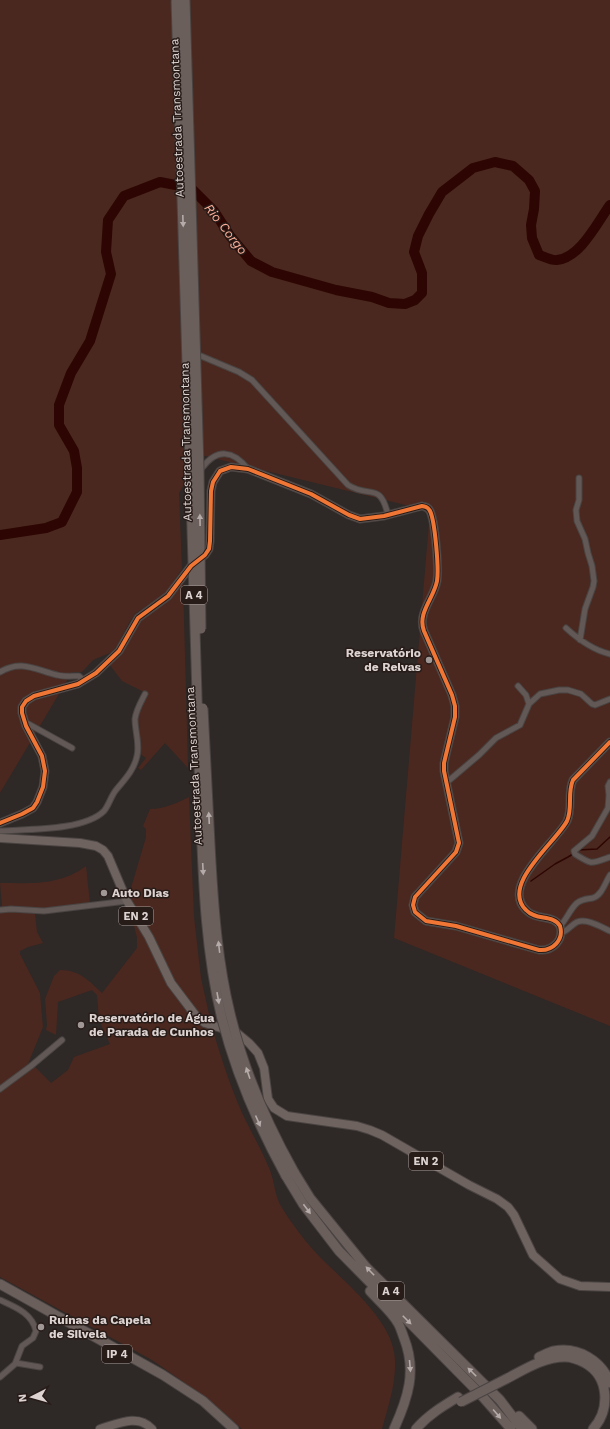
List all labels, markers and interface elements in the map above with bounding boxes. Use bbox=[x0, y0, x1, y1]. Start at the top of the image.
street label: Autoestrada Transmontana bbox=[167, 38, 187, 198]
water label: Rio Corgo bbox=[201, 201, 251, 257]
one-way arrow bbox=[180, 215, 186, 228]
street label: Autoestrada Transmontana bbox=[178, 362, 194, 521]
one-way arrow bbox=[197, 513, 203, 526]
road number: A 4 bbox=[181, 586, 207, 604]
place label: Reservatório de Relvas bbox=[346, 646, 422, 674]
marker: Reservatório de Relvas bbox=[424, 655, 434, 665]
street label: Autoestrada Transmontana bbox=[183, 686, 205, 846]
one-way arrow bbox=[205, 812, 212, 824]
one-way arrow bbox=[200, 863, 207, 875]
place label: Auto Dias bbox=[112, 886, 169, 900]
marker: Auto Dias bbox=[99, 888, 109, 898]
road number: EN 2 bbox=[119, 907, 153, 925]
one-way arrow bbox=[215, 941, 222, 953]
one-way arrow bbox=[215, 992, 221, 1004]
place label: Reservatório de Água de Parada de Cunhos bbox=[89, 1011, 215, 1039]
marker: Reservatório de Água de Parada de Cunhos bbox=[76, 1020, 86, 1030]
one-way arrow bbox=[245, 1067, 251, 1079]
one-way arrow bbox=[255, 1115, 261, 1127]
road number: EN 2 bbox=[409, 1152, 443, 1170]
one-way arrow bbox=[303, 1204, 312, 1215]
one-way arrow bbox=[366, 1266, 375, 1276]
road number: A 4 bbox=[378, 1282, 404, 1300]
place label: Ruínas da Capela de Silvela bbox=[49, 1313, 151, 1341]
one-way arrow bbox=[402, 1315, 412, 1325]
marker: Ruínas da Capela de Silvela bbox=[36, 1322, 46, 1332]
road number: IP 4 bbox=[102, 1345, 132, 1363]
one-way arrow bbox=[407, 1360, 413, 1372]
one-way arrow bbox=[467, 1367, 477, 1377]
north arrow bbox=[12, 1377, 52, 1417]
text: N bbox=[16, 1393, 29, 1403]
one-way arrow bbox=[493, 1408, 502, 1419]

